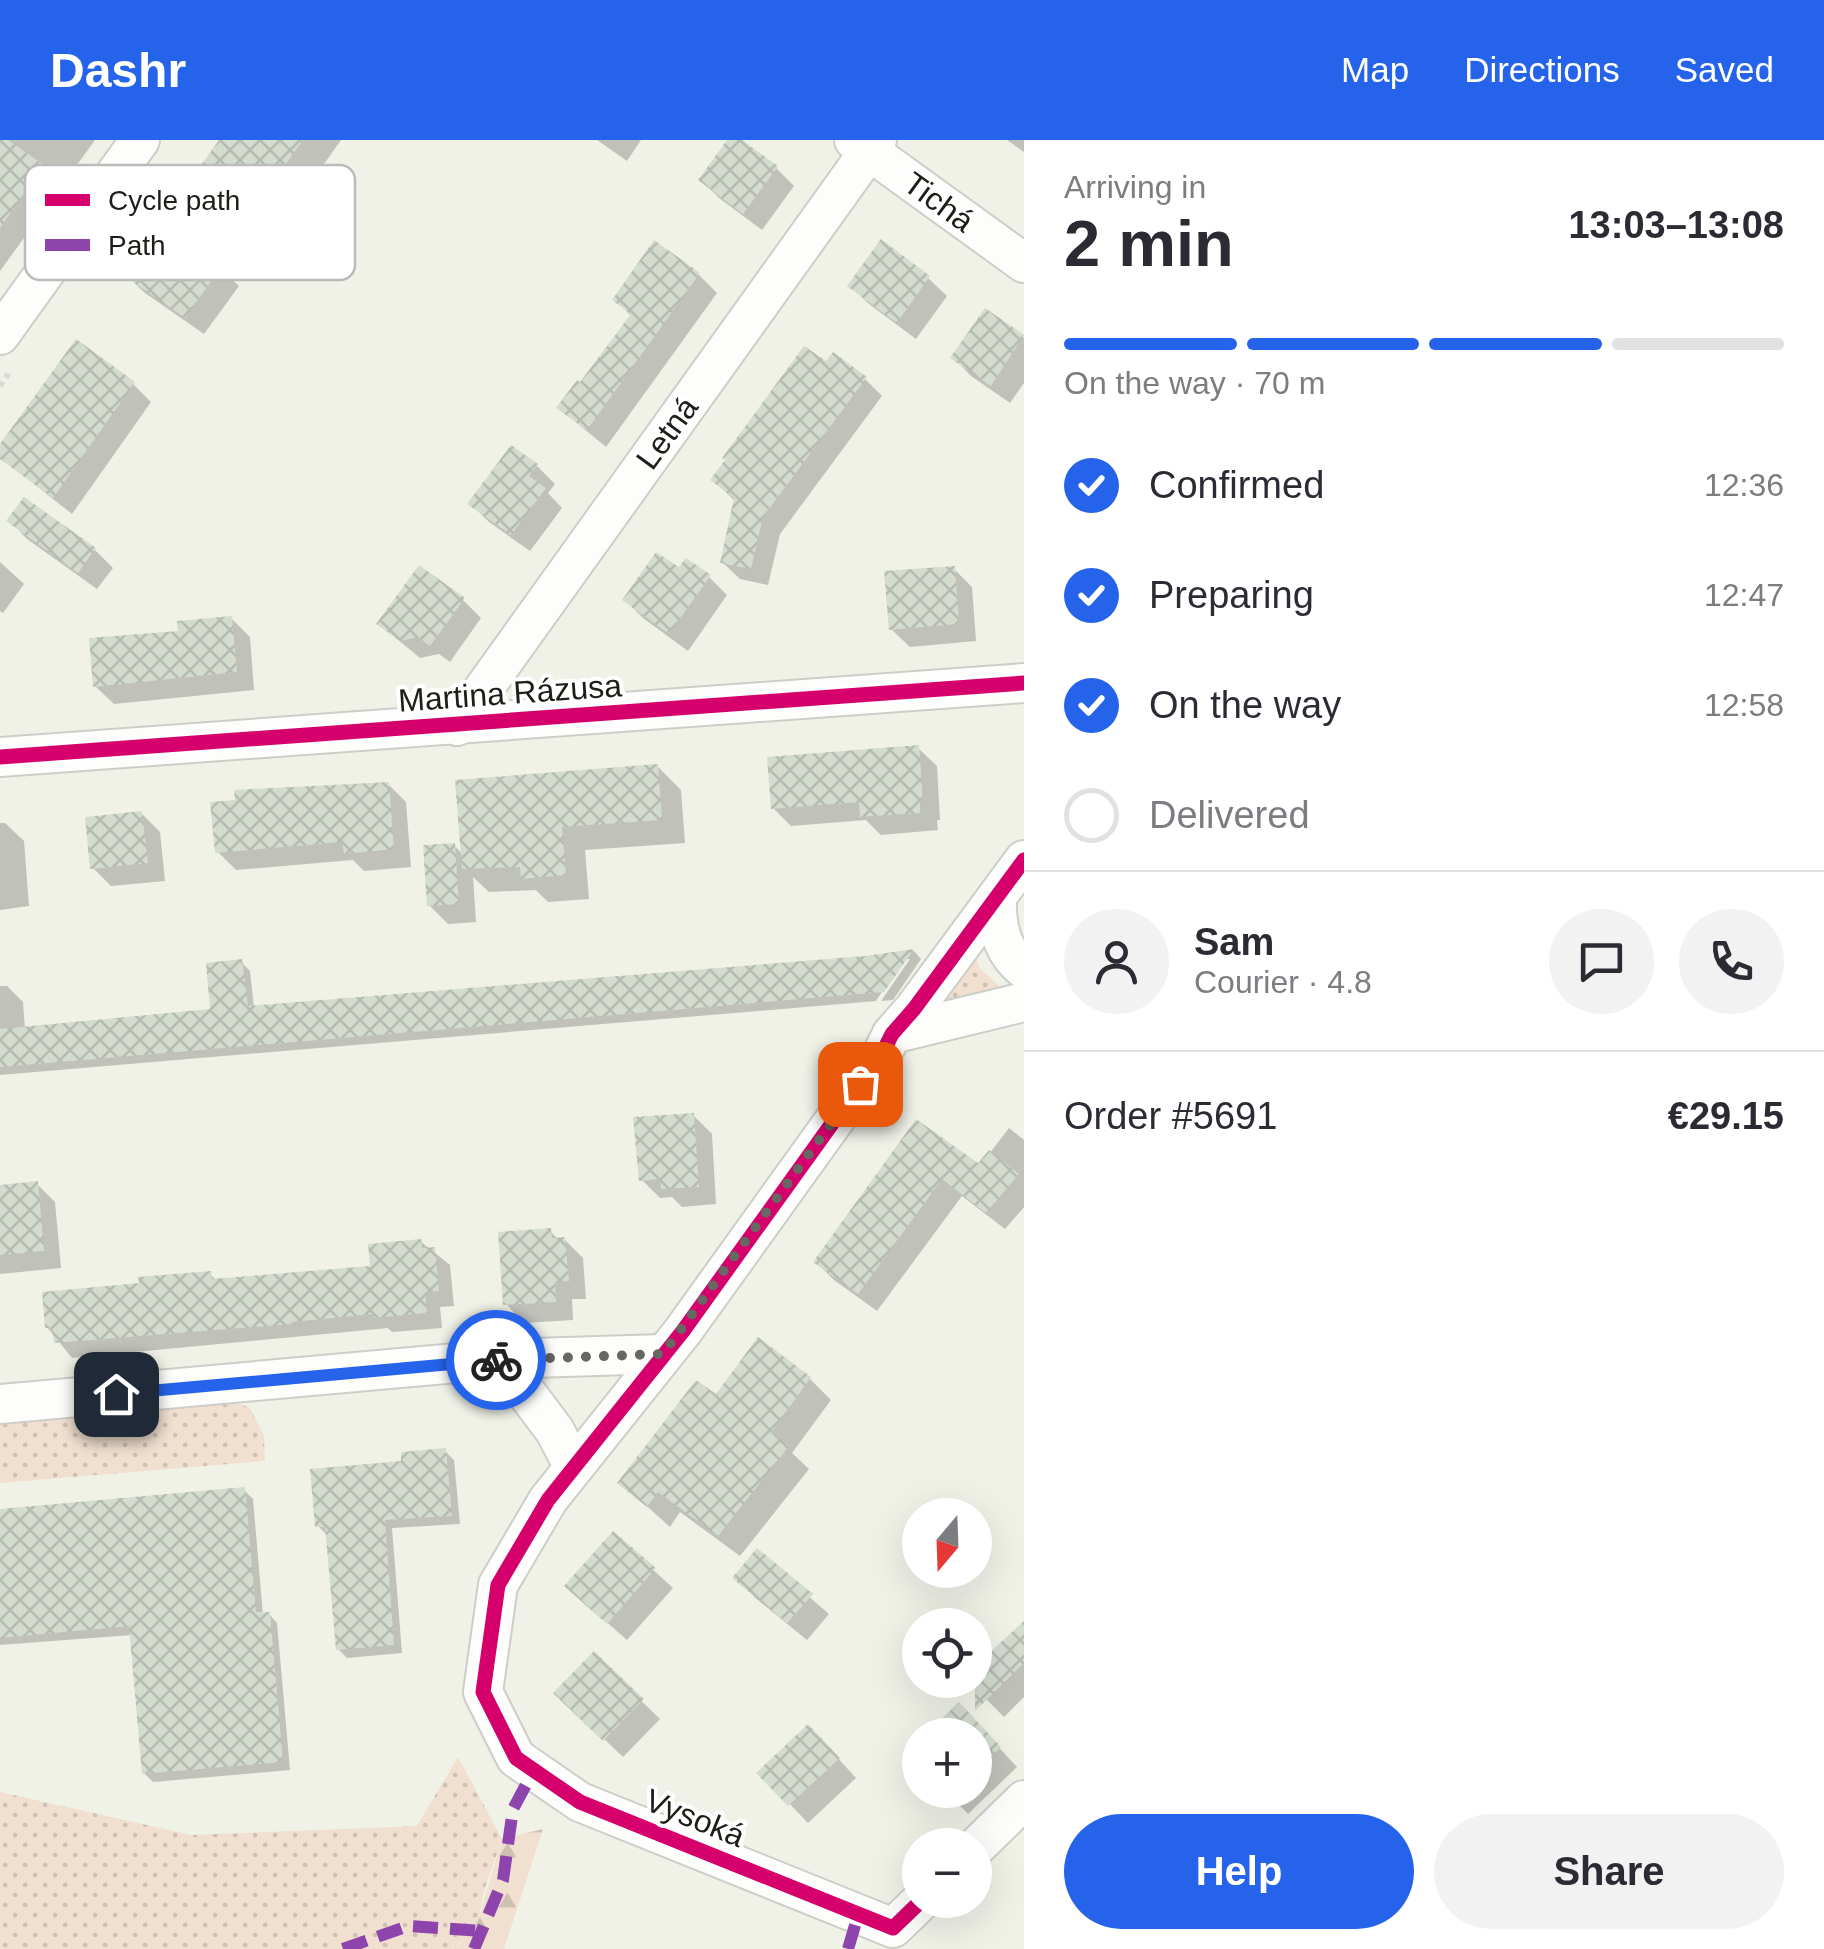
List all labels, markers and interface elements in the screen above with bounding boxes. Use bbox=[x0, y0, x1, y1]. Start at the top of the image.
text: Dashr bbox=[50, 44, 186, 97]
text: Map bbox=[1341, 50, 1409, 89]
text: Directions bbox=[1464, 50, 1620, 89]
text: Saved bbox=[1675, 50, 1774, 89]
legend bbox=[25, 165, 355, 280]
street label: Tichá bbox=[897, 165, 981, 239]
text: Arriving in bbox=[1064, 169, 1206, 205]
text: Cycle path bbox=[108, 185, 240, 216]
text: 13:03–13:08 bbox=[1568, 204, 1784, 246]
text: 2 min bbox=[1064, 207, 1234, 280]
text: Path bbox=[108, 230, 166, 261]
text: On the way · 70 m bbox=[1064, 365, 1325, 401]
street label: Letná bbox=[629, 390, 705, 476]
icon: check bbox=[1064, 458, 1119, 513]
text: Confirmed bbox=[1149, 464, 1324, 506]
text: 12:36 bbox=[1704, 467, 1784, 503]
icon: check bbox=[1064, 568, 1119, 623]
text: Preparing bbox=[1149, 574, 1314, 616]
text: 12:47 bbox=[1704, 577, 1784, 613]
street label: Martina Rázusa bbox=[397, 667, 623, 719]
icon: check bbox=[1064, 678, 1119, 733]
text: On the way bbox=[1149, 684, 1341, 726]
text: 12:58 bbox=[1704, 687, 1784, 723]
text: Delivered bbox=[1149, 794, 1310, 836]
button: person bbox=[1064, 909, 1169, 1014]
button: chat bbox=[1549, 909, 1654, 1014]
button: phone bbox=[1679, 909, 1784, 1014]
text: Sam bbox=[1194, 921, 1274, 963]
text: Courier · 4.8 bbox=[1194, 964, 1372, 1000]
pin bbox=[818, 1042, 903, 1127]
icon: bag bbox=[833, 1057, 888, 1112]
text: Order #5691 bbox=[1064, 1095, 1277, 1137]
text: €29.15 bbox=[1668, 1095, 1784, 1137]
courier bbox=[446, 1310, 546, 1410]
icon: bike bbox=[469, 1333, 524, 1388]
pin bbox=[74, 1352, 159, 1437]
icon: home bbox=[89, 1367, 144, 1422]
north arrow bbox=[902, 1498, 992, 1588]
map controls bbox=[902, 1498, 992, 1918]
button: locate bbox=[902, 1608, 992, 1698]
button: + bbox=[902, 1718, 992, 1808]
street label: Vysoká bbox=[640, 1782, 750, 1854]
button: Help bbox=[1064, 1814, 1414, 1929]
button: Share bbox=[1434, 1814, 1784, 1929]
button: − bbox=[902, 1828, 992, 1918]

